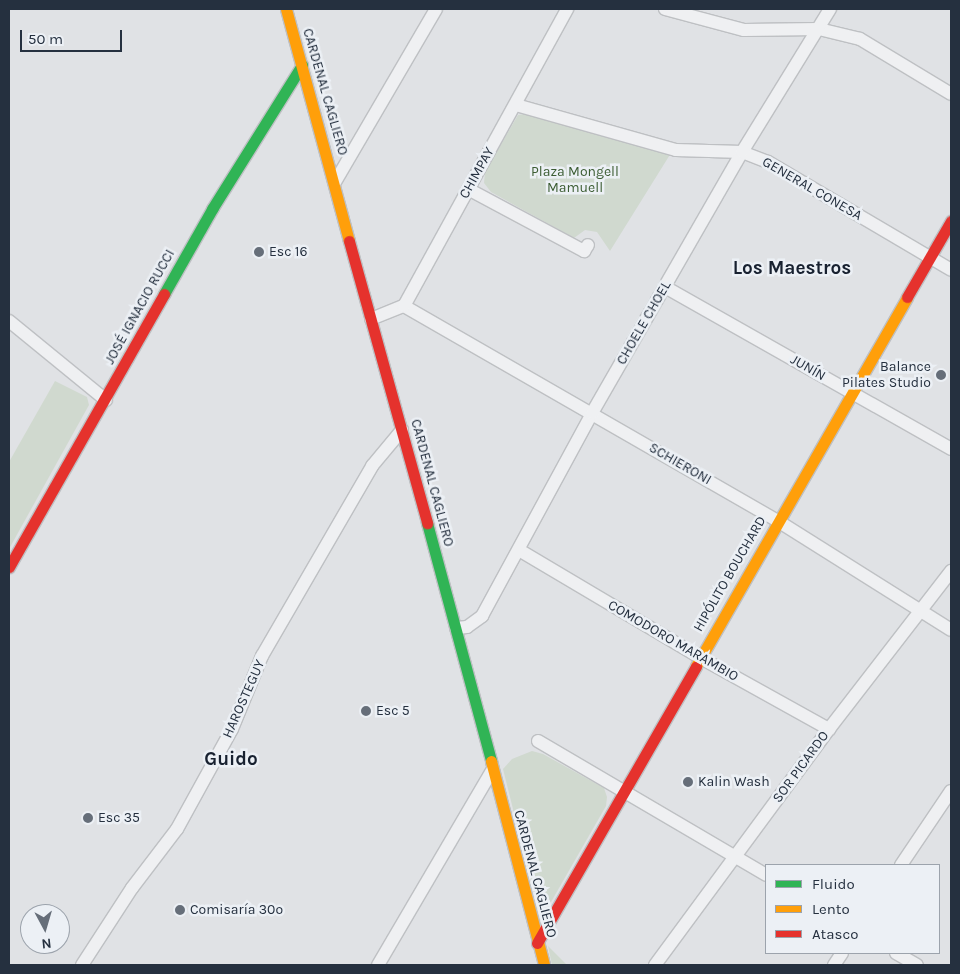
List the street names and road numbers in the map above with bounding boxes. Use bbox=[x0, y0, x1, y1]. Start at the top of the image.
street label: CARDENAL CAGLIERO bbox=[299, 27, 351, 157]
street label: CHIMPAY bbox=[456, 144, 498, 202]
street label: GENERAL CONESA bbox=[759, 154, 865, 224]
street label: JOSÉ IGNACIO RUCCI bbox=[101, 247, 179, 367]
street label: CHOELE CHOEL bbox=[613, 278, 675, 368]
street label: JUNÍN bbox=[787, 351, 829, 385]
street label: CARDENAL CAGLIERO bbox=[407, 417, 457, 549]
street label: SCHIERONI bbox=[646, 439, 714, 489]
street label: HIPÓLITO BOUCHARD bbox=[690, 513, 770, 635]
street label: COMODORO MARAMBIO bbox=[605, 597, 741, 685]
street label: HAROSTEGUY bbox=[219, 657, 269, 741]
street label: SOR PICARDO bbox=[769, 728, 833, 806]
street label: CARDENAL CAGLIERO bbox=[510, 808, 560, 940]

